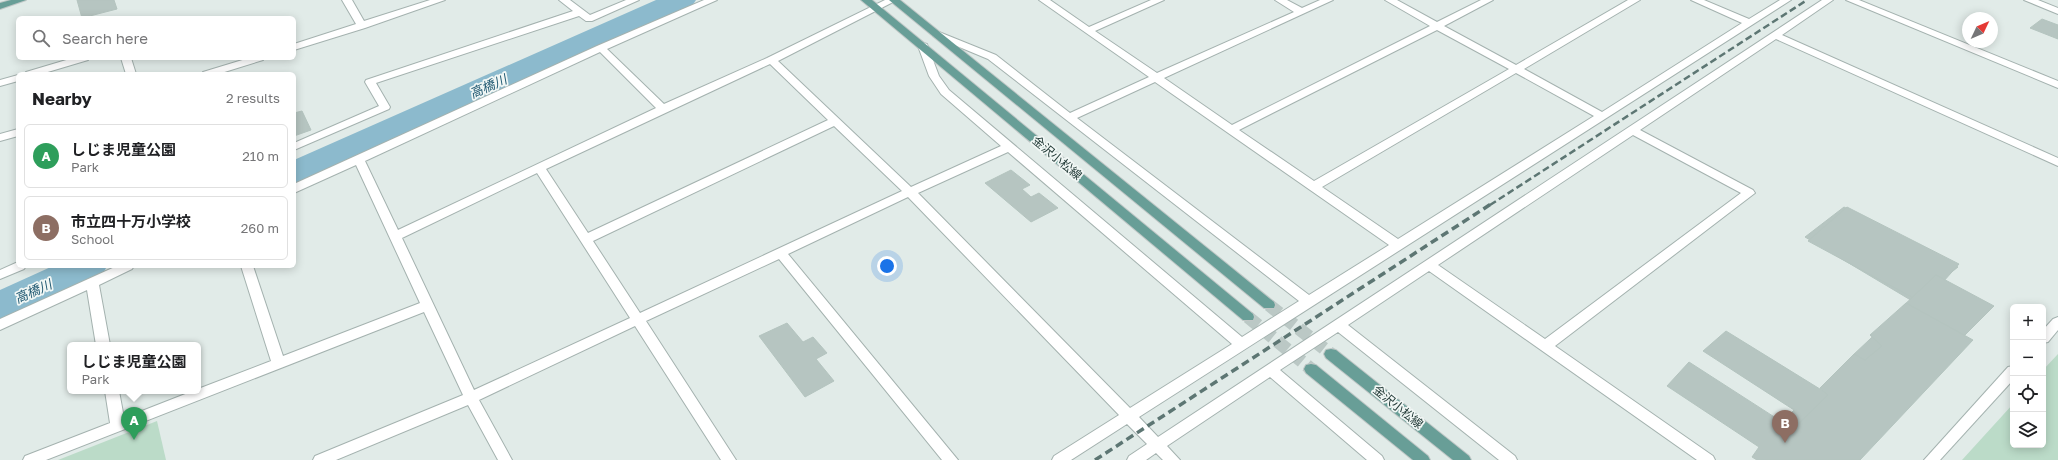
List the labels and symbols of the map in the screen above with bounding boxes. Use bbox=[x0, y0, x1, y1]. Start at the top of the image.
north arrow bbox=[1962, 12, 1998, 48]
water label: 高橋川 bbox=[467, 70, 511, 101]
street label: 金沢小松線 bbox=[1030, 133, 1085, 183]
your location bbox=[877, 256, 897, 276]
water label: 高橋川 bbox=[12, 275, 56, 306]
street label: 金沢小松線 bbox=[1370, 382, 1426, 431]
pin: A bbox=[121, 407, 147, 440]
pin: B bbox=[1772, 410, 1798, 443]

